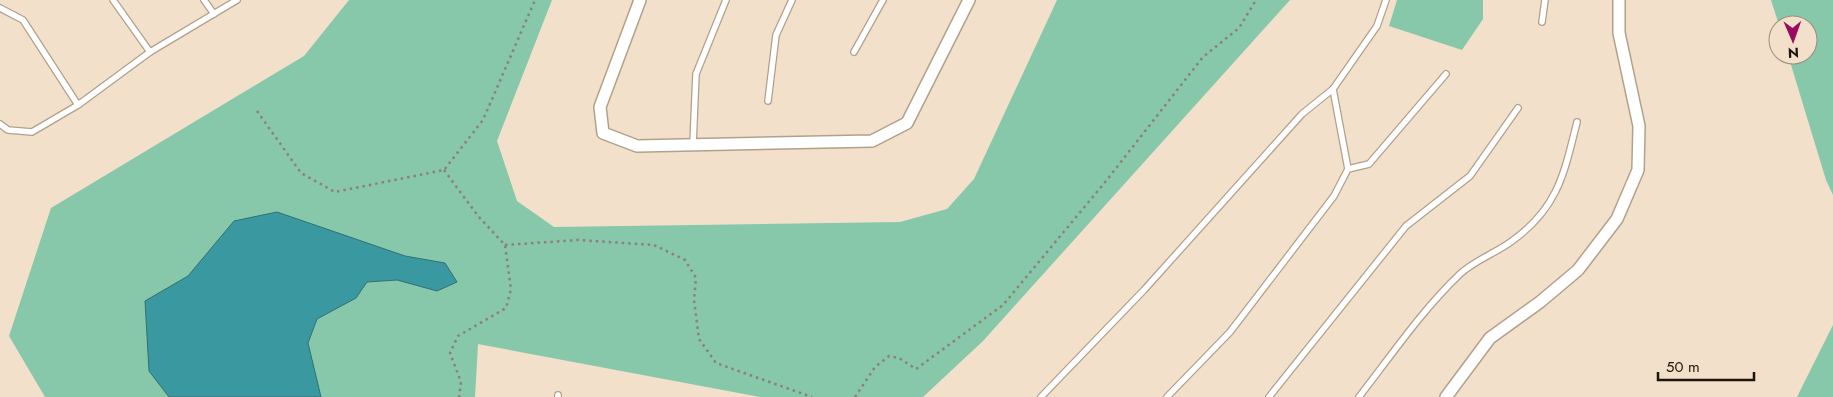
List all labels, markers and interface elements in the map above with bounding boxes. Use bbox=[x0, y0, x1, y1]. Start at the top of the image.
north arrow bbox=[1768, 15, 1818, 65]
text: N bbox=[1788, 43, 1799, 63]
scale bar bbox=[1658, 350, 1754, 382]
text: 50 m bbox=[1666, 356, 1700, 378]

